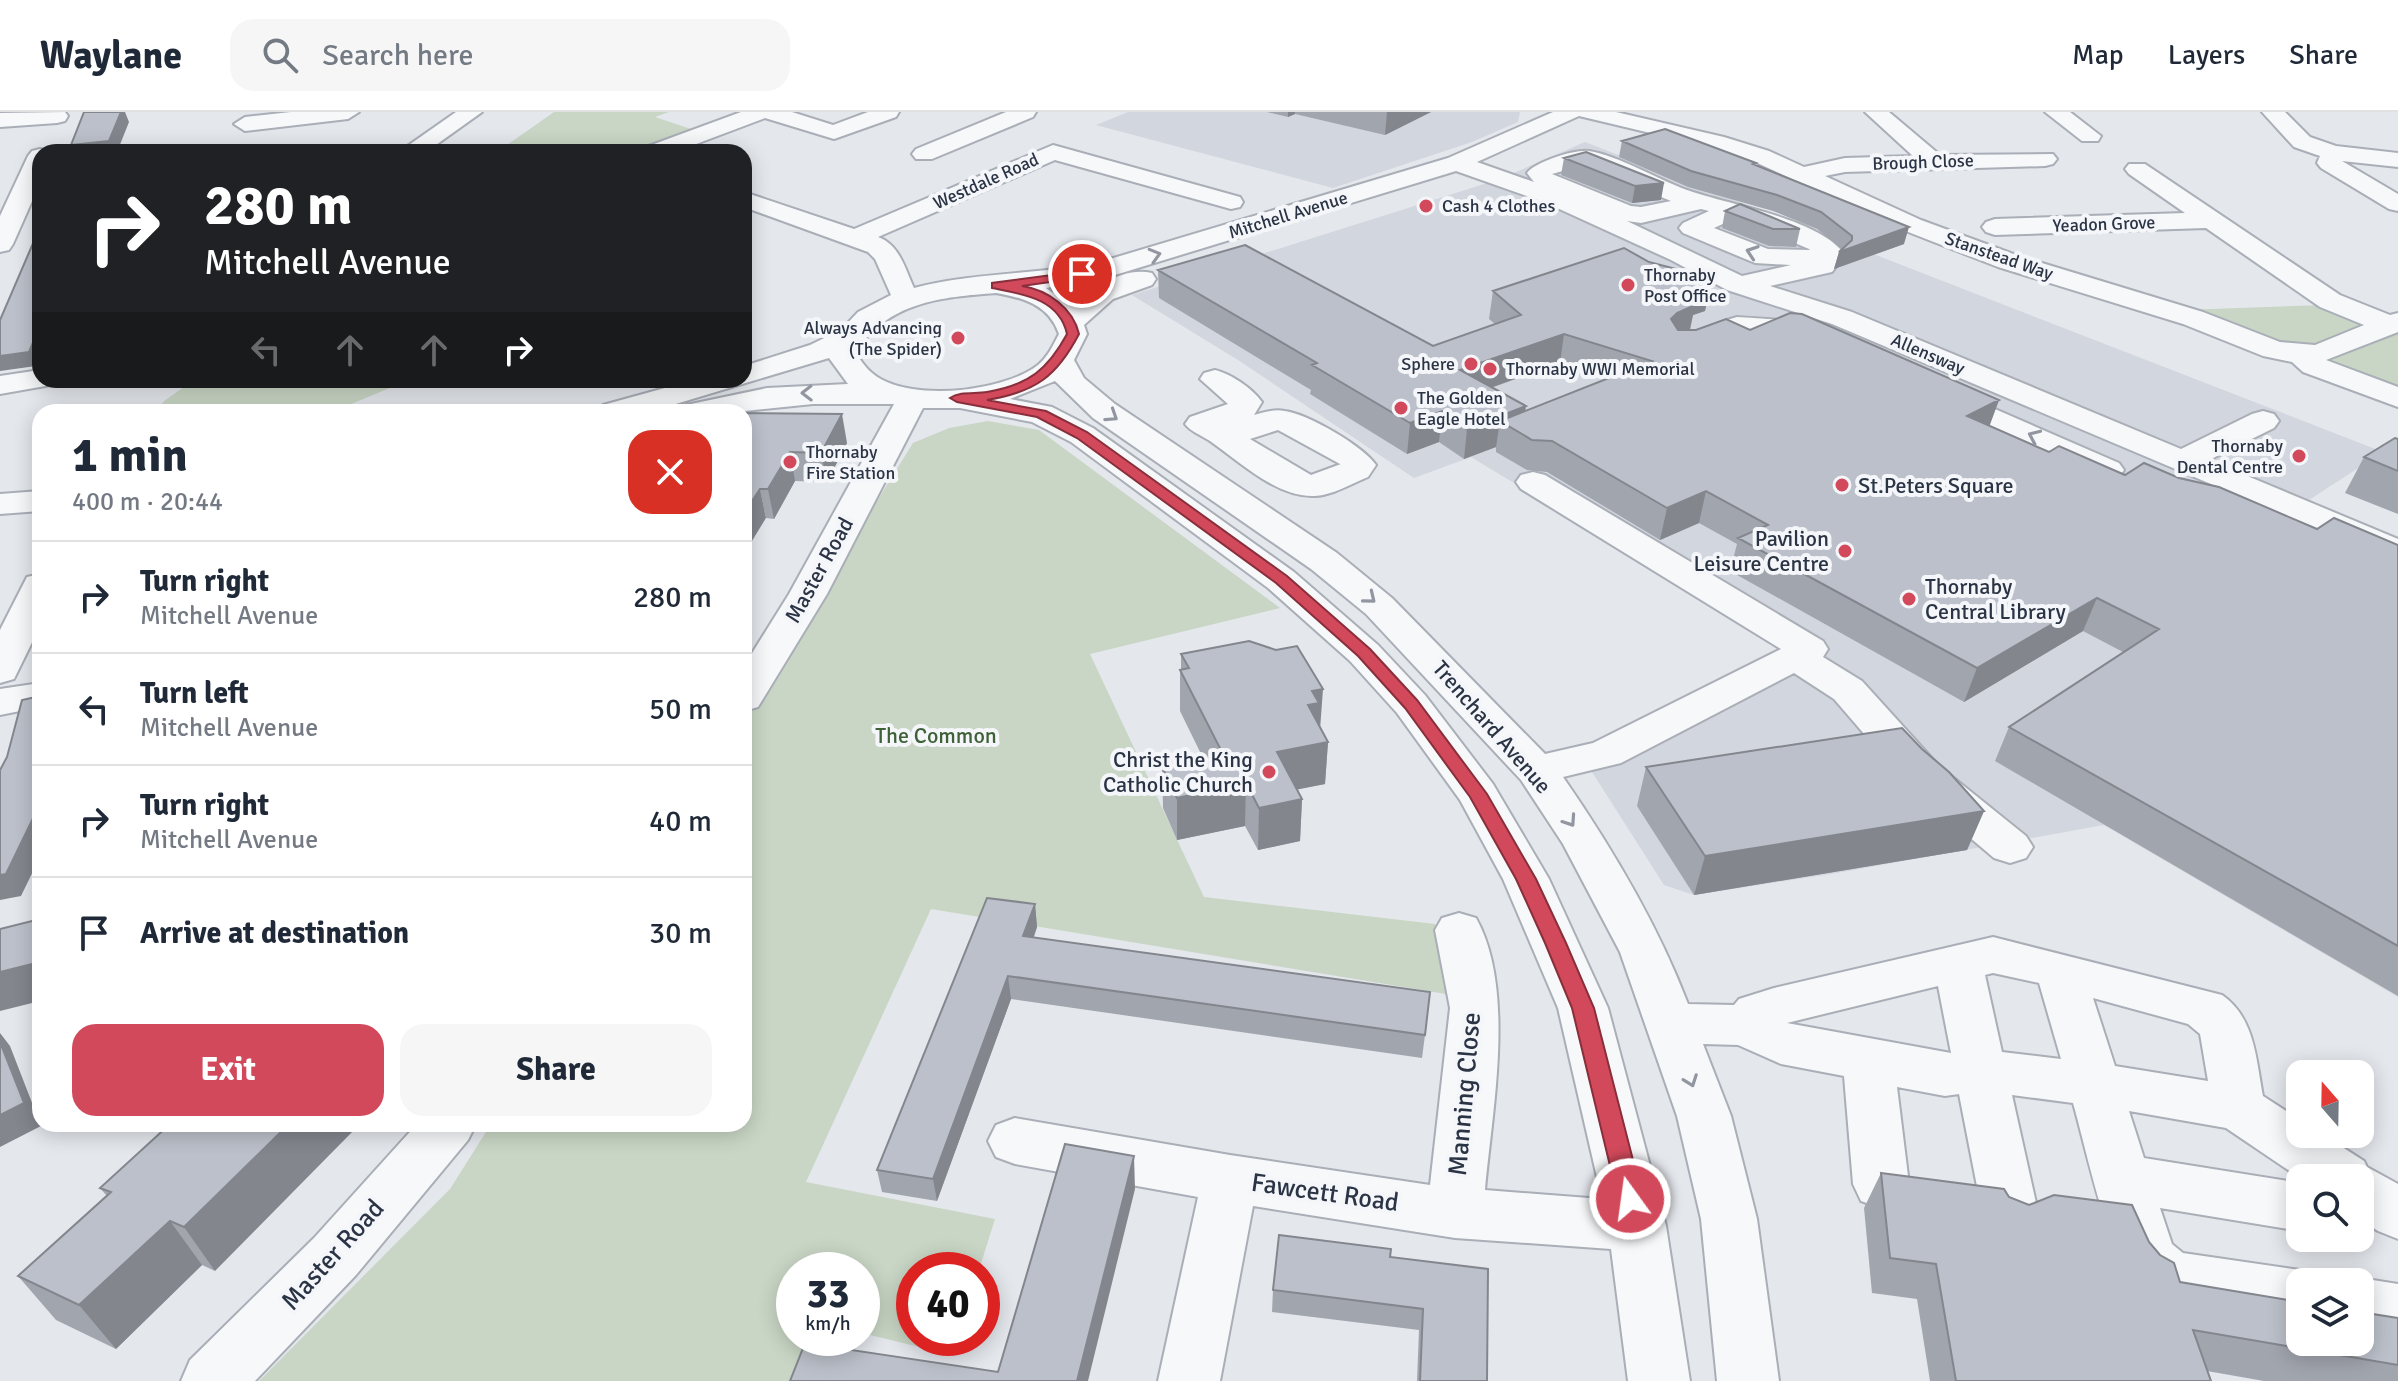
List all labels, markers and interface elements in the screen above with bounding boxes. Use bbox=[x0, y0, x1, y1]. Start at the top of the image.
search box bbox=[230, 19, 790, 91]
text: Waylane bbox=[40, 32, 182, 79]
icon: search bbox=[258, 33, 302, 77]
text: Search here bbox=[322, 37, 474, 74]
text: Map bbox=[2072, 38, 2124, 72]
text: Layers bbox=[2168, 38, 2245, 72]
text: Share bbox=[2289, 38, 2358, 72]
street label: Westdale Road bbox=[930, 148, 1042, 214]
street label: Brough Close bbox=[1872, 149, 1974, 175]
text: 280 m bbox=[204, 171, 352, 240]
icon: right bbox=[72, 176, 176, 280]
street label: Mitchell Avenue bbox=[1226, 186, 1350, 244]
place label: Cash 4 Clothes bbox=[1442, 195, 1555, 217]
marker: Cash 4 Clothes bbox=[1417, 197, 1435, 215]
street label: Yeadon Grove bbox=[2052, 211, 2156, 237]
street label: Stanstead Way bbox=[1942, 227, 2056, 285]
text: Mitchell Avenue bbox=[204, 240, 451, 285]
pin bbox=[1048, 240, 1116, 308]
one-way arrow bbox=[1746, 246, 1760, 262]
one-way arrow bbox=[1147, 248, 1161, 264]
icon: arrive bbox=[1060, 252, 1104, 296]
place label: Thornaby Post Office bbox=[1644, 264, 1726, 307]
marker: Thornaby Post Office bbox=[1619, 276, 1637, 294]
place label: Always Advancing (The Spider) bbox=[804, 317, 942, 360]
icon: left bbox=[244, 328, 288, 372]
icon: ahead bbox=[328, 328, 372, 372]
icon: ahead bbox=[412, 328, 456, 372]
icon: right bbox=[496, 328, 540, 372]
marker: Always Advancing (The Spider) bbox=[949, 329, 967, 347]
street label: Allensway bbox=[1888, 329, 1969, 380]
place label: Sphere bbox=[1401, 353, 1455, 375]
marker: Sphere bbox=[1462, 355, 1480, 373]
place label: Thornaby WWI Memorial bbox=[1506, 358, 1695, 380]
marker: Thornaby WWI Memorial bbox=[1481, 360, 1499, 378]
one-way arrow bbox=[800, 385, 813, 402]
place label: The Golden Eagle Hotel bbox=[1417, 387, 1505, 430]
marker: The Golden Eagle Hotel bbox=[1392, 399, 1410, 417]
one-way arrow bbox=[1104, 406, 1118, 421]
text: 1 min bbox=[72, 426, 188, 485]
button: close bbox=[628, 430, 712, 514]
one-way arrow bbox=[2027, 430, 2042, 446]
place label: Thornaby Dental Centre bbox=[2177, 435, 2284, 478]
place label: Thornaby Fire Station bbox=[806, 441, 895, 484]
marker: Thornaby Dental Centre bbox=[2290, 447, 2308, 465]
marker: Thornaby Fire Station bbox=[781, 453, 799, 471]
place label: St.Peters Square bbox=[1858, 472, 2013, 499]
marker: St.Peters Square bbox=[1833, 476, 1851, 494]
text: 400 m · 20:44 bbox=[72, 486, 223, 518]
street label: Master Road bbox=[779, 512, 859, 628]
place label: Pavilion Leisure Centre bbox=[1693, 525, 1829, 577]
marker: Pavilion Leisure Centre bbox=[1836, 542, 1854, 560]
text: Turn right bbox=[140, 563, 269, 600]
place label: Thornaby Central Library bbox=[1925, 573, 2067, 625]
icon: right bbox=[72, 575, 116, 619]
text: 280 m bbox=[633, 579, 712, 616]
one-way arrow bbox=[1361, 589, 1376, 603]
marker: Thornaby Central Library bbox=[1900, 590, 1918, 608]
text: Mitchell Avenue bbox=[140, 600, 318, 632]
street label: Trenchard Avenue bbox=[1427, 655, 1557, 799]
text: Turn left bbox=[140, 675, 249, 712]
icon: left bbox=[72, 687, 116, 731]
text: 50 m bbox=[649, 691, 712, 728]
text: Mitchell Avenue bbox=[140, 712, 318, 744]
park label: The Common bbox=[875, 722, 997, 749]
place label: Christ the King Catholic Church bbox=[1103, 746, 1253, 798]
marker: Christ the King Catholic Church bbox=[1260, 763, 1278, 781]
text: Turn right bbox=[140, 787, 269, 824]
icon: right bbox=[72, 799, 116, 843]
text: 40 m bbox=[649, 803, 712, 840]
one-way arrow bbox=[1560, 812, 1575, 826]
text: Mitchell Avenue bbox=[140, 824, 318, 856]
icon: arrive bbox=[72, 911, 116, 955]
text: Arrive at destination bbox=[140, 915, 409, 952]
text: 30 m bbox=[649, 915, 712, 952]
street label: Manning Close bbox=[1442, 1011, 1488, 1177]
button: Exit bbox=[72, 1024, 384, 1116]
button: Share bbox=[400, 1024, 712, 1116]
north arrow bbox=[2286, 1060, 2374, 1148]
map controls bbox=[2286, 1060, 2374, 1356]
one-way arrow bbox=[1682, 1073, 1698, 1087]
position arrow bbox=[1588, 1157, 1672, 1241]
button: search bbox=[2286, 1164, 2374, 1252]
street label: Fawcett Road bbox=[1249, 1167, 1401, 1219]
street label: Master Road bbox=[275, 1193, 391, 1317]
speed limit sign: 40 bbox=[896, 1252, 1000, 1356]
button: layers bbox=[2286, 1268, 2374, 1356]
text: 33 bbox=[806, 1269, 850, 1319]
text: km/h bbox=[805, 1311, 851, 1336]

